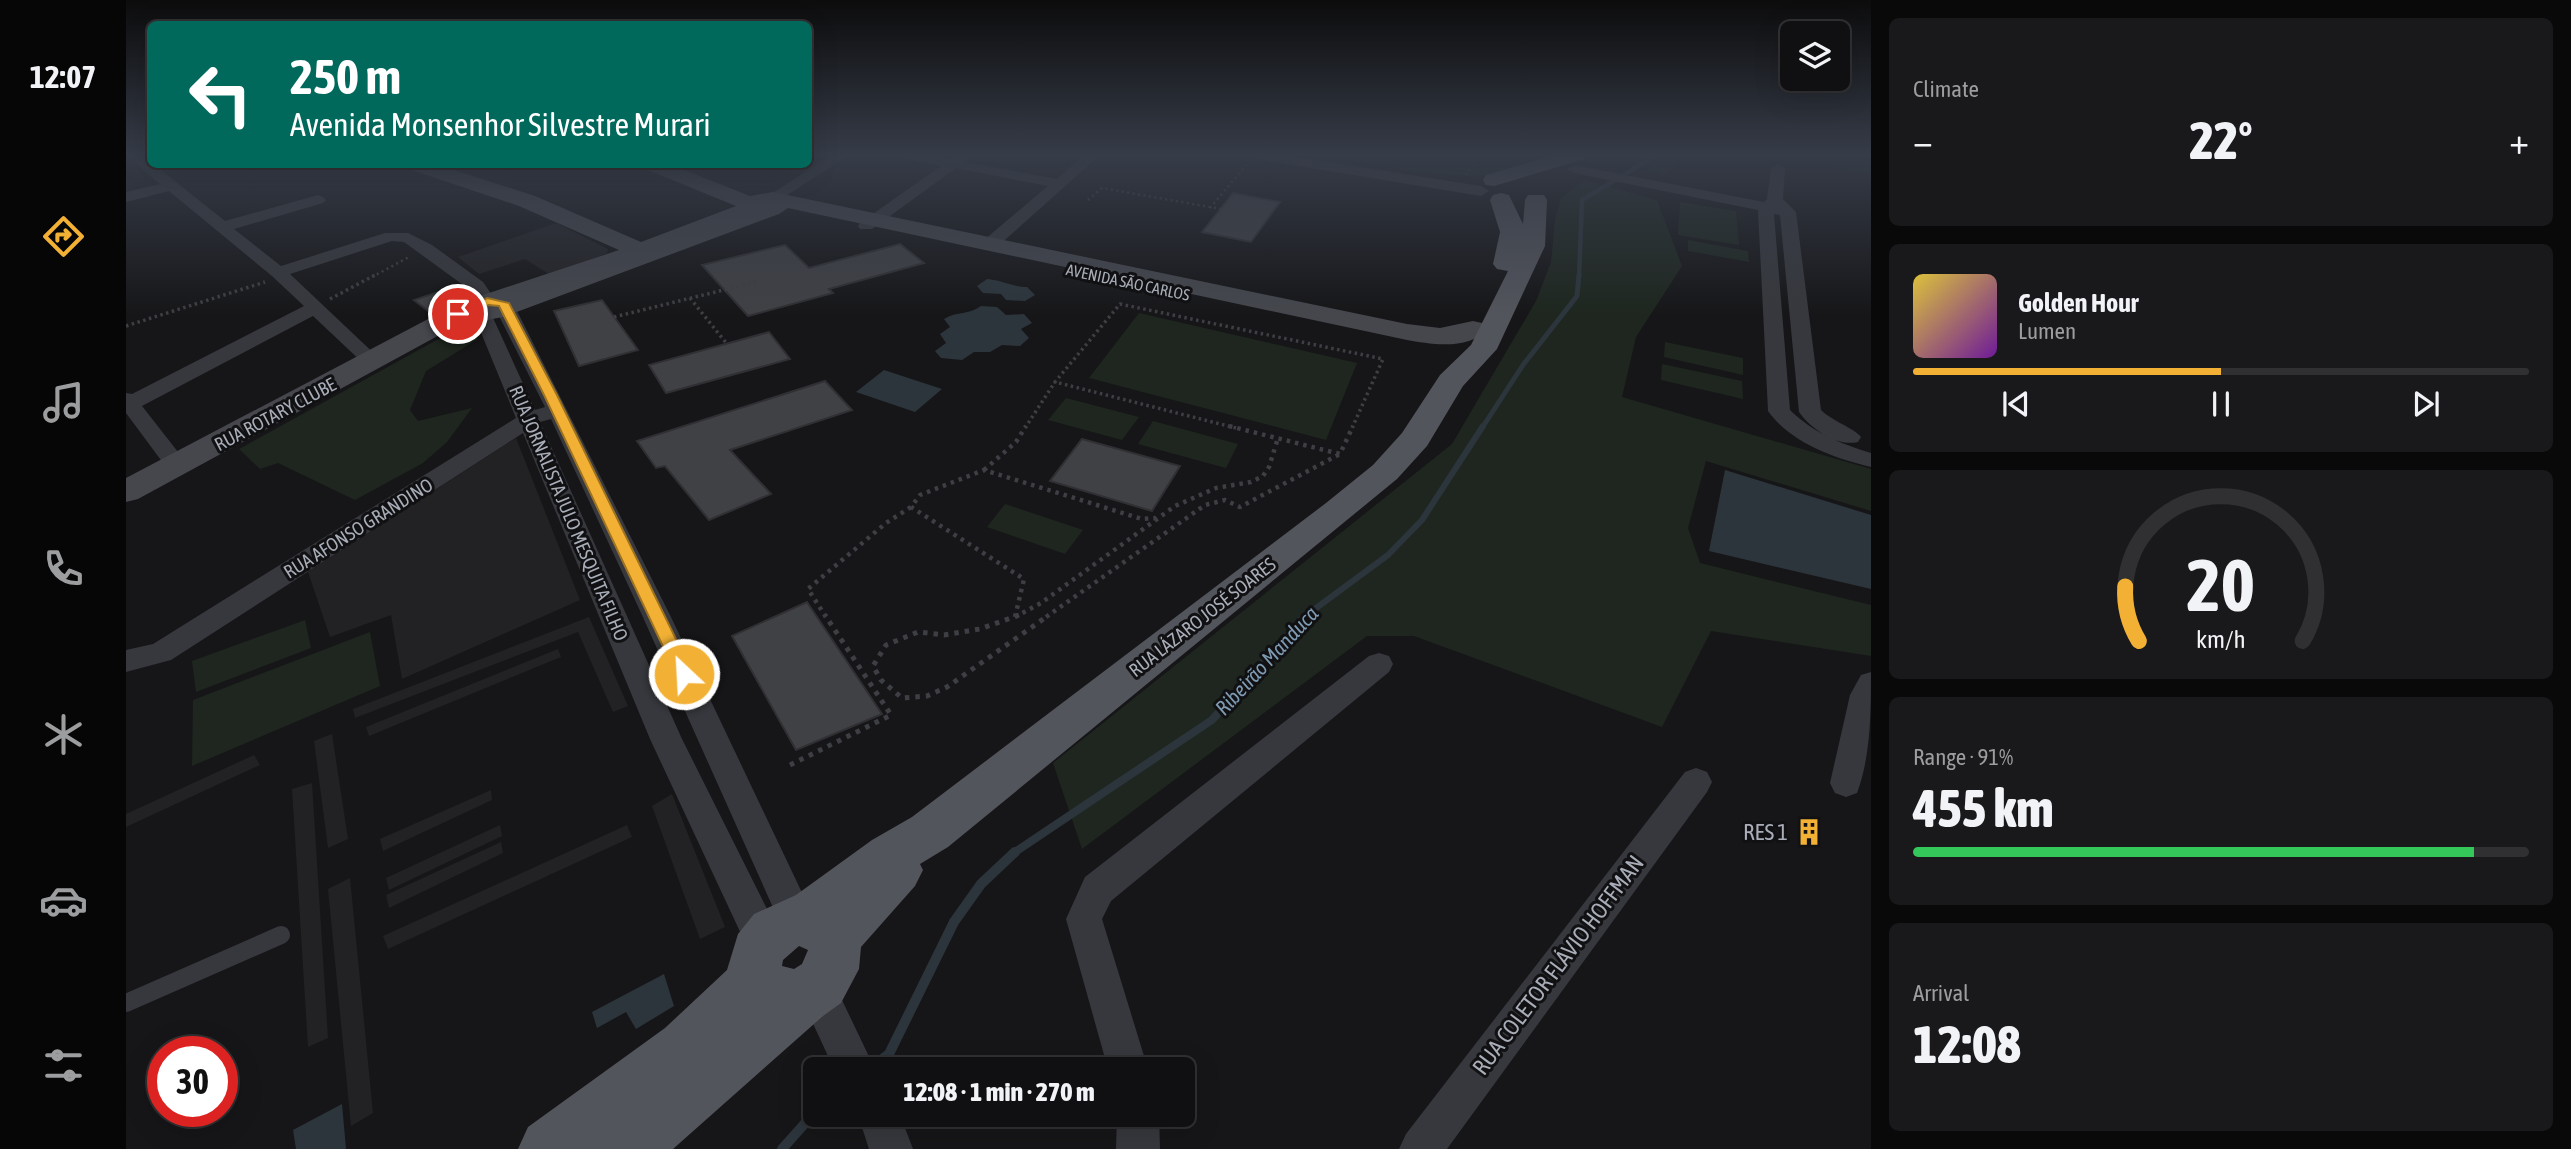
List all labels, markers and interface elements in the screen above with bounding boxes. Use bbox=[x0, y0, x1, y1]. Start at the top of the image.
map controls bbox=[1780, 21, 1850, 91]
button: layers bbox=[1780, 21, 1850, 91]
text: 250 m bbox=[290, 48, 401, 104]
icon: left bbox=[175, 49, 266, 140]
text: 12:07 bbox=[30, 58, 96, 95]
text: Climate bbox=[1913, 76, 1979, 102]
text: Avenida Monsenhor Silvestre Murari bbox=[290, 106, 711, 143]
text: 22° bbox=[2189, 110, 2253, 170]
text: − bbox=[1913, 119, 1933, 162]
text: + bbox=[2509, 119, 2529, 162]
icon: directions bbox=[39, 212, 88, 261]
street label: AVENIDA SÃO CARLOS bbox=[1065, 260, 1192, 304]
pin bbox=[428, 284, 488, 344]
text: Golden Hour bbox=[2018, 288, 2138, 318]
icon: arrive bbox=[439, 295, 477, 333]
text: Lumen bbox=[2018, 318, 2076, 344]
street label: RUA ROTARY CLUBE bbox=[211, 373, 339, 455]
icon: music bbox=[39, 378, 88, 427]
street label: RUA JORNALISTA JULO MESQUITA FILHO bbox=[505, 382, 633, 644]
icon: previous bbox=[1997, 385, 2035, 423]
icon: pause bbox=[2202, 385, 2240, 423]
icon: next bbox=[2407, 385, 2445, 423]
street label: RUA AFONSO GRANDINO bbox=[279, 473, 437, 583]
text: 20 bbox=[2187, 543, 2255, 626]
icon: phone bbox=[39, 544, 88, 593]
street label: RUA LÁZARO JOSÉ SOARES bbox=[1124, 553, 1280, 681]
water label: Ribeirão Manduca bbox=[1210, 601, 1323, 719]
text: km/h bbox=[2196, 624, 2246, 652]
position arrow bbox=[647, 637, 721, 711]
icon: climate bbox=[39, 710, 88, 759]
text: Range · 91% bbox=[1913, 744, 2013, 770]
text: 455 km bbox=[1913, 778, 2054, 838]
building icon: RES 1 bbox=[1794, 817, 1824, 847]
place label: RES 1 bbox=[1743, 819, 1788, 845]
street label: RUA COLETOR FLÁVIO HOFFMAN bbox=[1467, 850, 1649, 1080]
icon: car bbox=[39, 876, 88, 925]
text: Arrival bbox=[1913, 980, 1969, 1006]
text: 12:08 bbox=[1913, 1014, 2021, 1074]
speed limit sign: 30 bbox=[147, 1036, 238, 1127]
icon: filters bbox=[39, 1041, 88, 1090]
text: 12:08 · 1 min · 270 m bbox=[903, 1077, 1095, 1107]

